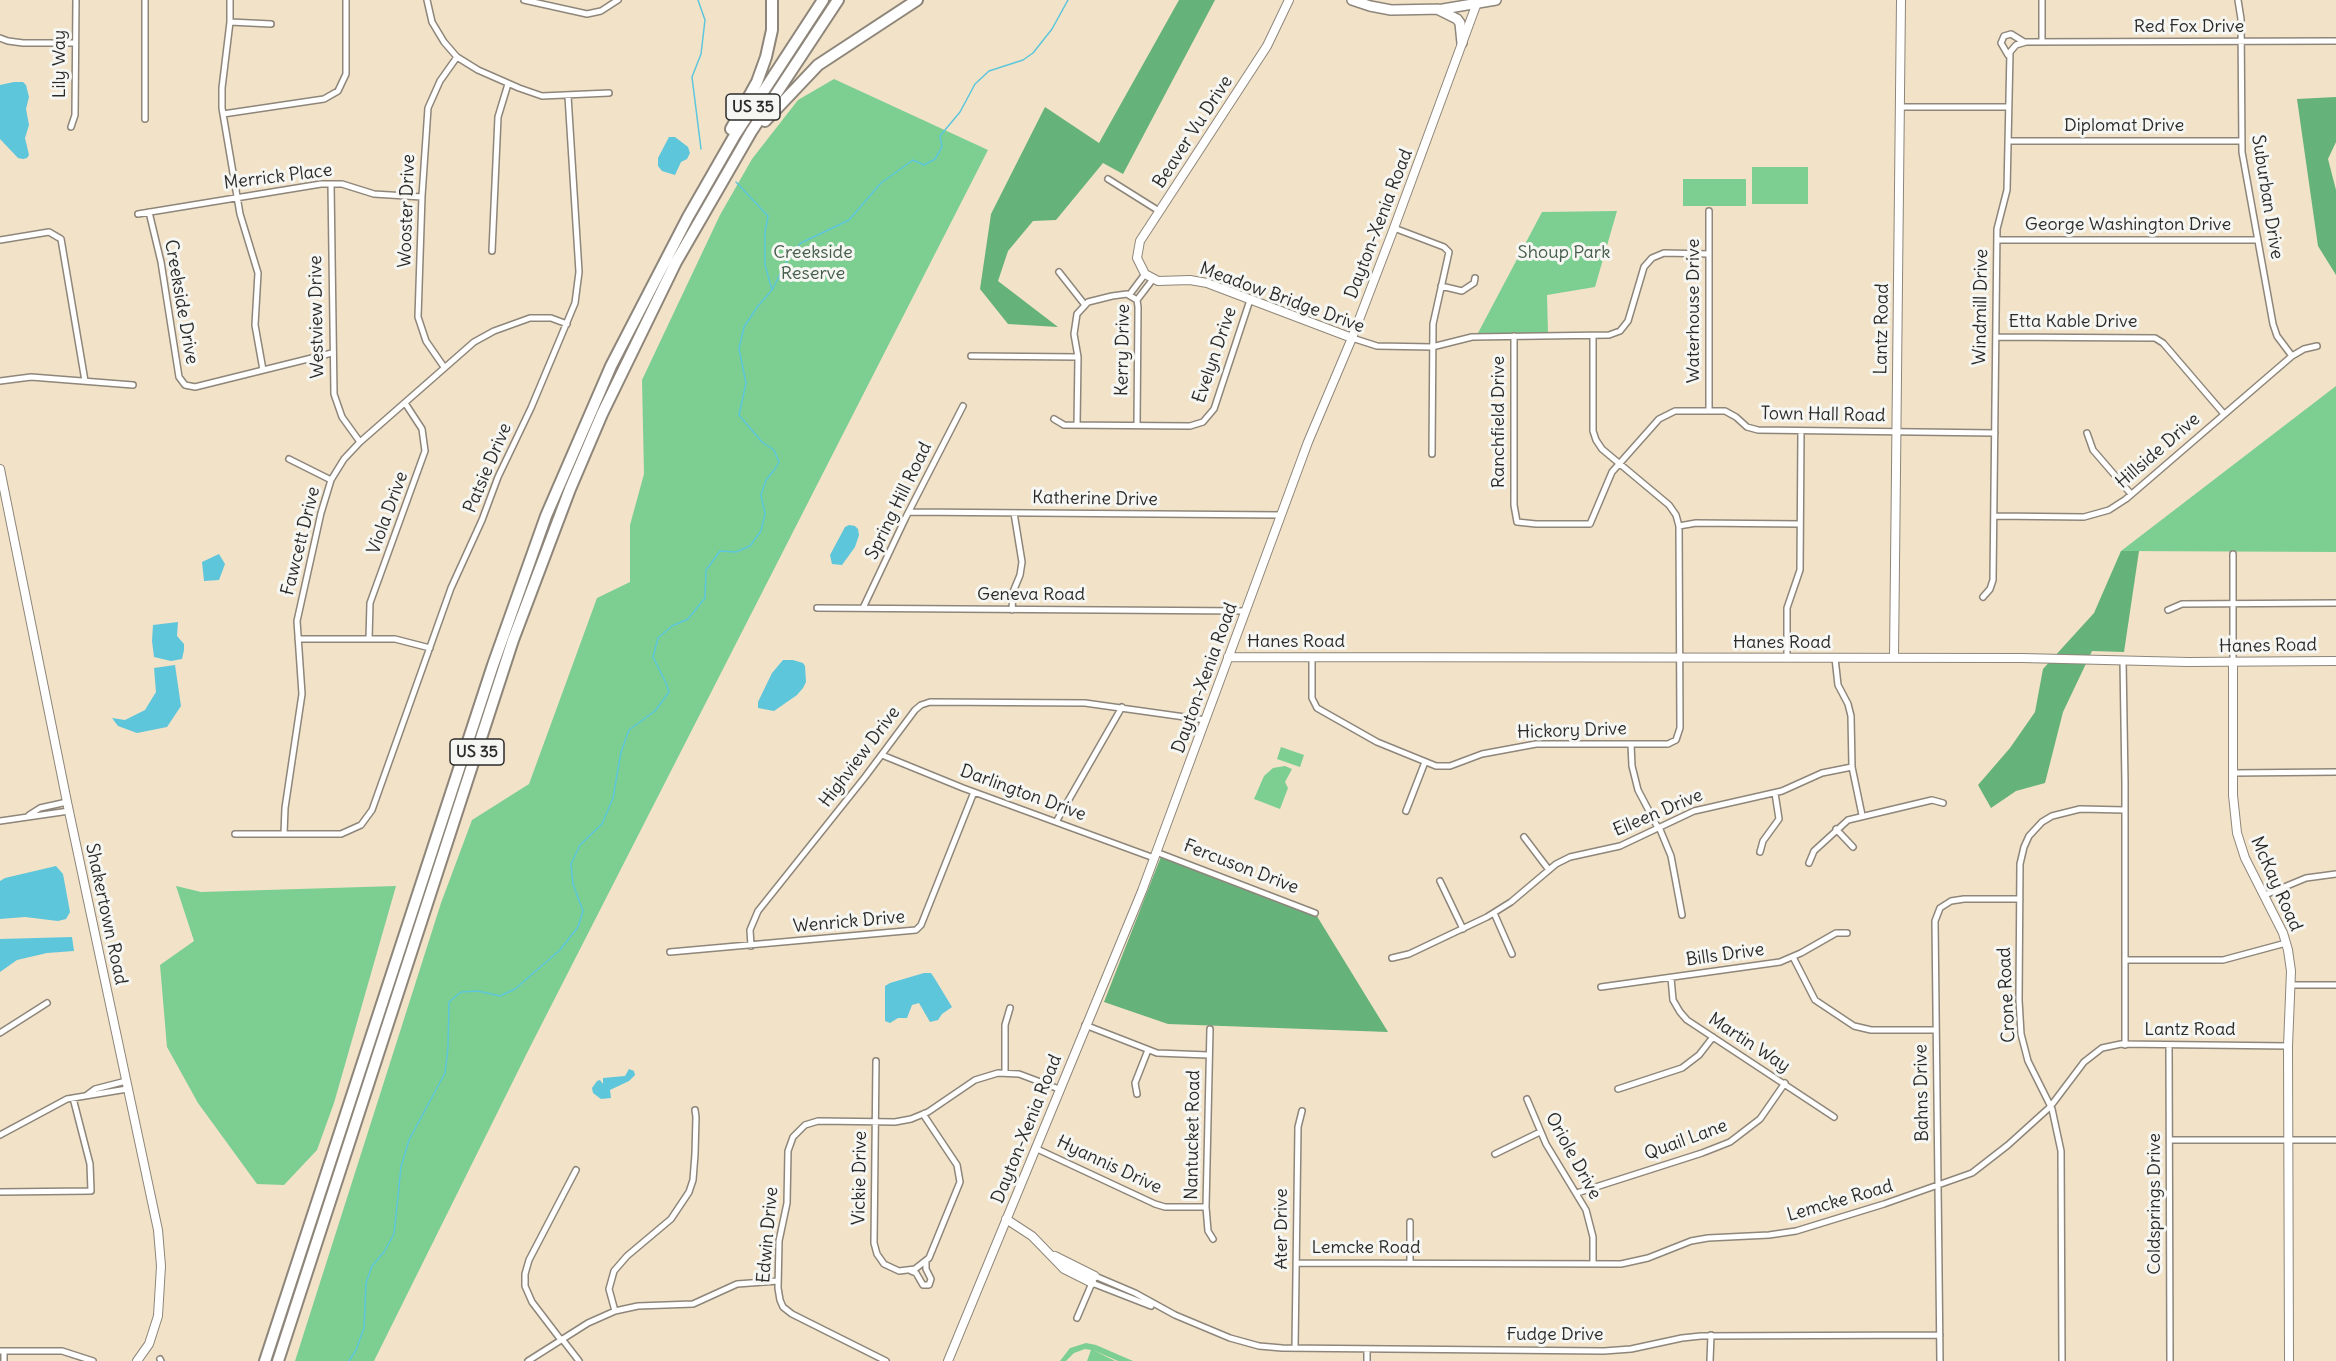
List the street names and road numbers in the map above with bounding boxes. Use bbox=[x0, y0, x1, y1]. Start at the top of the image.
street label: Red Fox Drive bbox=[2134, 16, 2244, 38]
street label: Lily Way bbox=[49, 30, 71, 98]
street label: Beaver Vu Drive bbox=[1149, 72, 1237, 192]
road number: US 35 bbox=[726, 94, 780, 120]
street label: Diplomat Drive bbox=[2064, 115, 2184, 137]
street label: Suburban Drive bbox=[2246, 133, 2288, 261]
street label: Dayton-Xenia Road bbox=[1341, 146, 1417, 302]
street label: Wooster Drive bbox=[394, 154, 420, 268]
street label: Merrick Place bbox=[223, 160, 333, 194]
street label: George Washington Drive bbox=[2025, 214, 2231, 236]
street label: Creekside Drive bbox=[159, 238, 203, 366]
street label: Waterhouse Drive bbox=[1683, 239, 1705, 383]
street label: Windmill Drive bbox=[1969, 249, 1993, 365]
street label: Westview Drive bbox=[305, 255, 329, 379]
street label: Meadow Bridge Drive bbox=[1197, 258, 1367, 338]
street label: Lantz Road bbox=[1870, 283, 1894, 375]
street label: Kerry Drive bbox=[1111, 304, 1135, 396]
street label: Evelyn Drive bbox=[1188, 304, 1242, 406]
street label: Etta Kable Drive bbox=[2009, 311, 2137, 333]
street label: Ranchfield Drive bbox=[1488, 356, 1510, 488]
street label: Town Hall Road bbox=[1760, 403, 1886, 427]
street label: Hillside Drive bbox=[2112, 409, 2204, 493]
street label: Patsie Drive bbox=[459, 420, 517, 516]
street label: Spring Hill Road bbox=[861, 439, 937, 563]
street label: Viola Drive bbox=[363, 469, 413, 557]
street label: Fawcett Drive bbox=[277, 484, 325, 598]
street label: Katherine Drive bbox=[1032, 487, 1158, 511]
street label: Geneva Road bbox=[977, 584, 1085, 606]
street label: Dayton-Xenia Road bbox=[1168, 600, 1242, 756]
street label: Hanes Road bbox=[1247, 631, 1345, 653]
street label: Hanes Road bbox=[1733, 632, 1831, 654]
street label: Hanes Road bbox=[2219, 634, 2317, 658]
street label: Highview Drive bbox=[815, 702, 905, 812]
street label: Hickory Drive bbox=[1517, 718, 1627, 744]
road number: US 35 bbox=[450, 739, 504, 765]
street label: Darlington Drive bbox=[957, 760, 1089, 826]
street label: Eileen Drive bbox=[1610, 784, 1706, 842]
street label: McKay Road bbox=[2245, 833, 2307, 935]
street label: Fercuson Drive bbox=[1180, 835, 1302, 899]
street label: Shakertown Road bbox=[80, 841, 132, 987]
street label: Wenrick Drive bbox=[792, 906, 906, 938]
street label: Bills Drive bbox=[1684, 939, 1766, 971]
street label: Crone Road bbox=[1994, 947, 2020, 1043]
street label: Martin Way bbox=[1704, 1009, 1794, 1077]
street label: Lantz Road bbox=[2144, 1019, 2236, 1041]
street label: Bahns Drive bbox=[1910, 1044, 1934, 1142]
street label: Dayton-Xenia Road bbox=[987, 1051, 1067, 1207]
street label: Nantucket Road bbox=[1181, 1070, 1205, 1200]
street label: Oriole Drive bbox=[1540, 1109, 1606, 1203]
street label: Quail Lane bbox=[1642, 1115, 1730, 1165]
street label: Vickie Drive bbox=[848, 1131, 872, 1225]
street label: Hyannis Drive bbox=[1053, 1131, 1165, 1199]
street label: Coldsprings Drive bbox=[2144, 1133, 2166, 1275]
street label: Lemcke Road bbox=[1785, 1176, 1895, 1226]
street label: Edwin Drive bbox=[753, 1186, 783, 1284]
street label: Ater Drive bbox=[1271, 1188, 1293, 1270]
street label: Lemcke Road bbox=[1311, 1237, 1421, 1259]
street label: Fudge Drive bbox=[1506, 1324, 1604, 1346]

